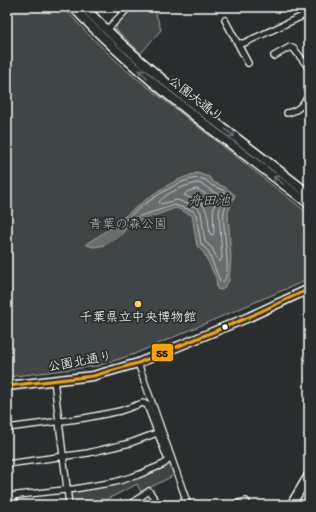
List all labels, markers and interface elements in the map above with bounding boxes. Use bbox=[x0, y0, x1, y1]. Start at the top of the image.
one-way arrow bbox=[138, 70, 148, 79]
street label: 公園大通り bbox=[165, 73, 226, 126]
one-way arrow bbox=[224, 129, 235, 137]
one-way arrow bbox=[273, 176, 284, 184]
water label: 舟田池 bbox=[188, 193, 231, 211]
park label: 青葉の森公園 bbox=[89, 217, 167, 233]
marker: 千葉県立中央博物館 bbox=[133, 299, 143, 309]
place label: 千葉県立中央博物館 bbox=[79, 310, 197, 326]
unlabelled marker bbox=[220, 322, 230, 332]
line badge: 55 bbox=[151, 343, 174, 362]
street label: 公園北通り bbox=[47, 349, 113, 376]
text: 55 bbox=[156, 349, 168, 361]

